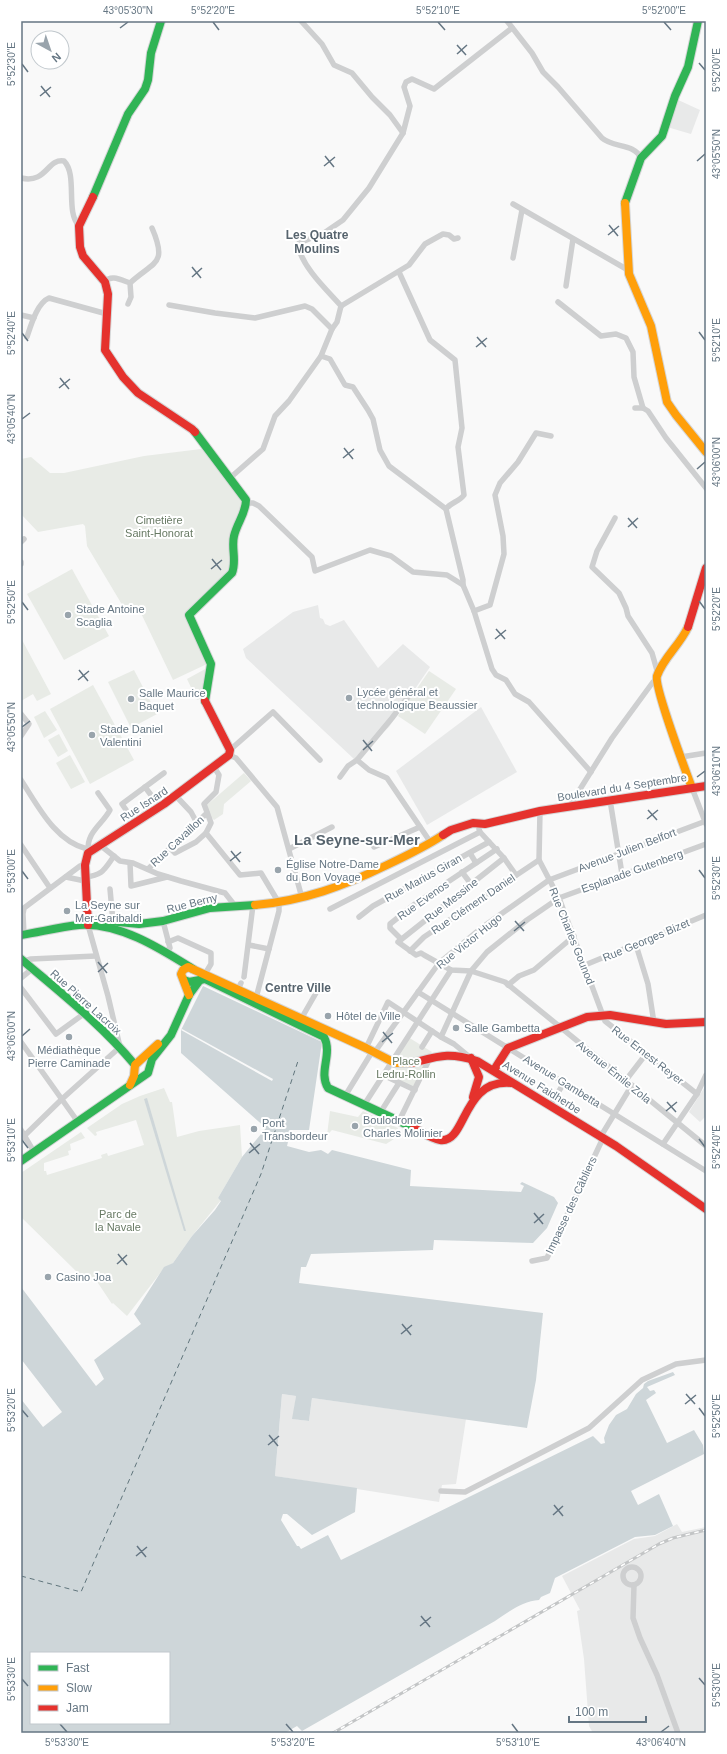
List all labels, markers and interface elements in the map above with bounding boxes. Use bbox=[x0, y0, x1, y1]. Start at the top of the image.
text: 43°05'30"N bbox=[103, 5, 153, 16]
text: 5°52'20"E bbox=[191, 5, 235, 16]
text: 5°52'10"E bbox=[416, 5, 460, 16]
text: 5°52'00"E bbox=[642, 5, 686, 16]
north arrow bbox=[30, 30, 70, 70]
text: 5°52'30"E bbox=[6, 42, 17, 86]
text: 5°52'00"E bbox=[711, 48, 722, 92]
text: N bbox=[49, 51, 63, 65]
text: 43°05'50"N bbox=[711, 129, 722, 179]
district label: Les Quatre Moulins bbox=[286, 228, 349, 256]
text: 5°52'40"E bbox=[6, 311, 17, 355]
text: 5°52'10"E bbox=[711, 318, 722, 362]
text: 43°05'40"N bbox=[6, 394, 17, 444]
text: 43°06'00"N bbox=[711, 437, 722, 487]
park label: Cimetière Saint-Honorat bbox=[125, 514, 193, 539]
text: 5°52'50"E bbox=[6, 580, 17, 624]
text: 5°52'20"E bbox=[711, 587, 722, 631]
place label: Stade Antoine Scaglia bbox=[76, 603, 145, 628]
marker: Stade Antoine Scaglia bbox=[63, 610, 73, 620]
place label: Lycée général et technologique Beaussier bbox=[357, 686, 478, 711]
place label: Salle Maurice Baquet bbox=[139, 687, 206, 712]
marker: Lycée général et technologique Beaussier bbox=[344, 693, 354, 703]
marker: Salle Maurice Baquet bbox=[126, 694, 136, 704]
text: 43°05'50"N bbox=[6, 702, 17, 752]
place label: Stade Daniel Valentini bbox=[100, 723, 163, 748]
marker: Stade Daniel Valentini bbox=[87, 730, 97, 740]
text: 43°06'10"N bbox=[711, 746, 722, 796]
street label: Boulevard du 4 Septembre bbox=[556, 771, 688, 803]
street label: Rue Isnard bbox=[118, 784, 170, 824]
street label: Rue Cavaillon bbox=[148, 813, 206, 869]
street label: Avenue Julien Belfort bbox=[576, 826, 678, 874]
district label: La Seyne-sur-Mer bbox=[294, 831, 420, 848]
street label: Esplanade Gutenberg bbox=[580, 847, 684, 895]
text: 5°53'00"E bbox=[6, 849, 17, 893]
street label: Rue Marius Giran bbox=[382, 852, 464, 904]
text: 5°52'30"E bbox=[711, 856, 722, 900]
place label: Église Notre-Dame du Bon Voyage bbox=[286, 858, 379, 883]
marker: Église Notre-Dame du Bon Voyage bbox=[273, 865, 283, 875]
street label: Rue Clément Daniel bbox=[429, 872, 517, 936]
street label: Rue Messine bbox=[422, 876, 480, 924]
street label: Rue Evenos bbox=[395, 878, 451, 922]
street label: Rue Charles Gounod bbox=[547, 886, 597, 986]
street label: Rue Berny bbox=[165, 891, 219, 915]
place label: La Seyne sur Mer-Garibaldi bbox=[75, 899, 142, 924]
marker: La Seyne sur Mer-Garibaldi bbox=[62, 906, 72, 916]
street label: Rue Victor Hugo bbox=[434, 911, 504, 971]
street label: Rue Georges Bizet bbox=[601, 916, 691, 964]
street label: Rue Pierre Lacroix bbox=[48, 967, 124, 1037]
district label: Centre Ville bbox=[265, 981, 331, 995]
place label: Hôtel de Ville bbox=[336, 1010, 401, 1022]
text: 43°06'00"N bbox=[6, 1011, 17, 1061]
marker: Hôtel de Ville bbox=[323, 1011, 333, 1021]
place label: Salle Gambetta bbox=[464, 1022, 541, 1034]
marker: Salle Gambetta bbox=[451, 1023, 461, 1033]
street label: Rue Ernest Reyer bbox=[610, 1023, 686, 1087]
marker: Médiathèque Pierre Caminade bbox=[64, 1032, 74, 1042]
street label: Avenue Émile Zola bbox=[574, 1038, 654, 1106]
place label: Médiathèque Pierre Caminade bbox=[28, 1044, 110, 1069]
street label: Avenue Gambetta bbox=[521, 1052, 603, 1110]
park label: Place Ledru-Rollin bbox=[376, 1055, 436, 1080]
street label: Avenue Faidherbe bbox=[501, 1058, 583, 1116]
place label: Boulodrome Charles Molinier bbox=[363, 1114, 443, 1139]
place label: Pont Transbordeur bbox=[262, 1117, 328, 1142]
text: 5°53'10"E bbox=[6, 1118, 17, 1162]
marker: Boulodrome Charles Molinier bbox=[350, 1121, 360, 1131]
marker: Pont Transbordeur bbox=[249, 1124, 259, 1134]
text: 5°52'40"E bbox=[711, 1125, 722, 1169]
street label: Impasse des Câbliers bbox=[543, 1154, 599, 1255]
park label: Parc de la Navale bbox=[95, 1208, 141, 1233]
place label: Casino Joa bbox=[56, 1271, 112, 1283]
marker: Casino Joa bbox=[43, 1272, 53, 1282]
text: 5°53'20"E bbox=[6, 1388, 17, 1432]
text: 5°52'50"E bbox=[711, 1394, 722, 1438]
legend bbox=[30, 1652, 170, 1724]
text: 5°53'30"E bbox=[6, 1657, 17, 1701]
text: Fast bbox=[66, 1661, 90, 1675]
text: 5°53'00"E bbox=[711, 1663, 722, 1707]
text: Slow bbox=[66, 1681, 92, 1695]
scale bar bbox=[569, 1698, 646, 1724]
text: Jam bbox=[66, 1701, 89, 1715]
text: 100 m bbox=[575, 1705, 608, 1719]
text: 5°53'30"E bbox=[45, 1737, 89, 1748]
text: 5°53'20"E bbox=[271, 1737, 315, 1748]
text: 5°53'10"E bbox=[496, 1737, 540, 1748]
text: 43°06'40"N bbox=[636, 1737, 686, 1748]

